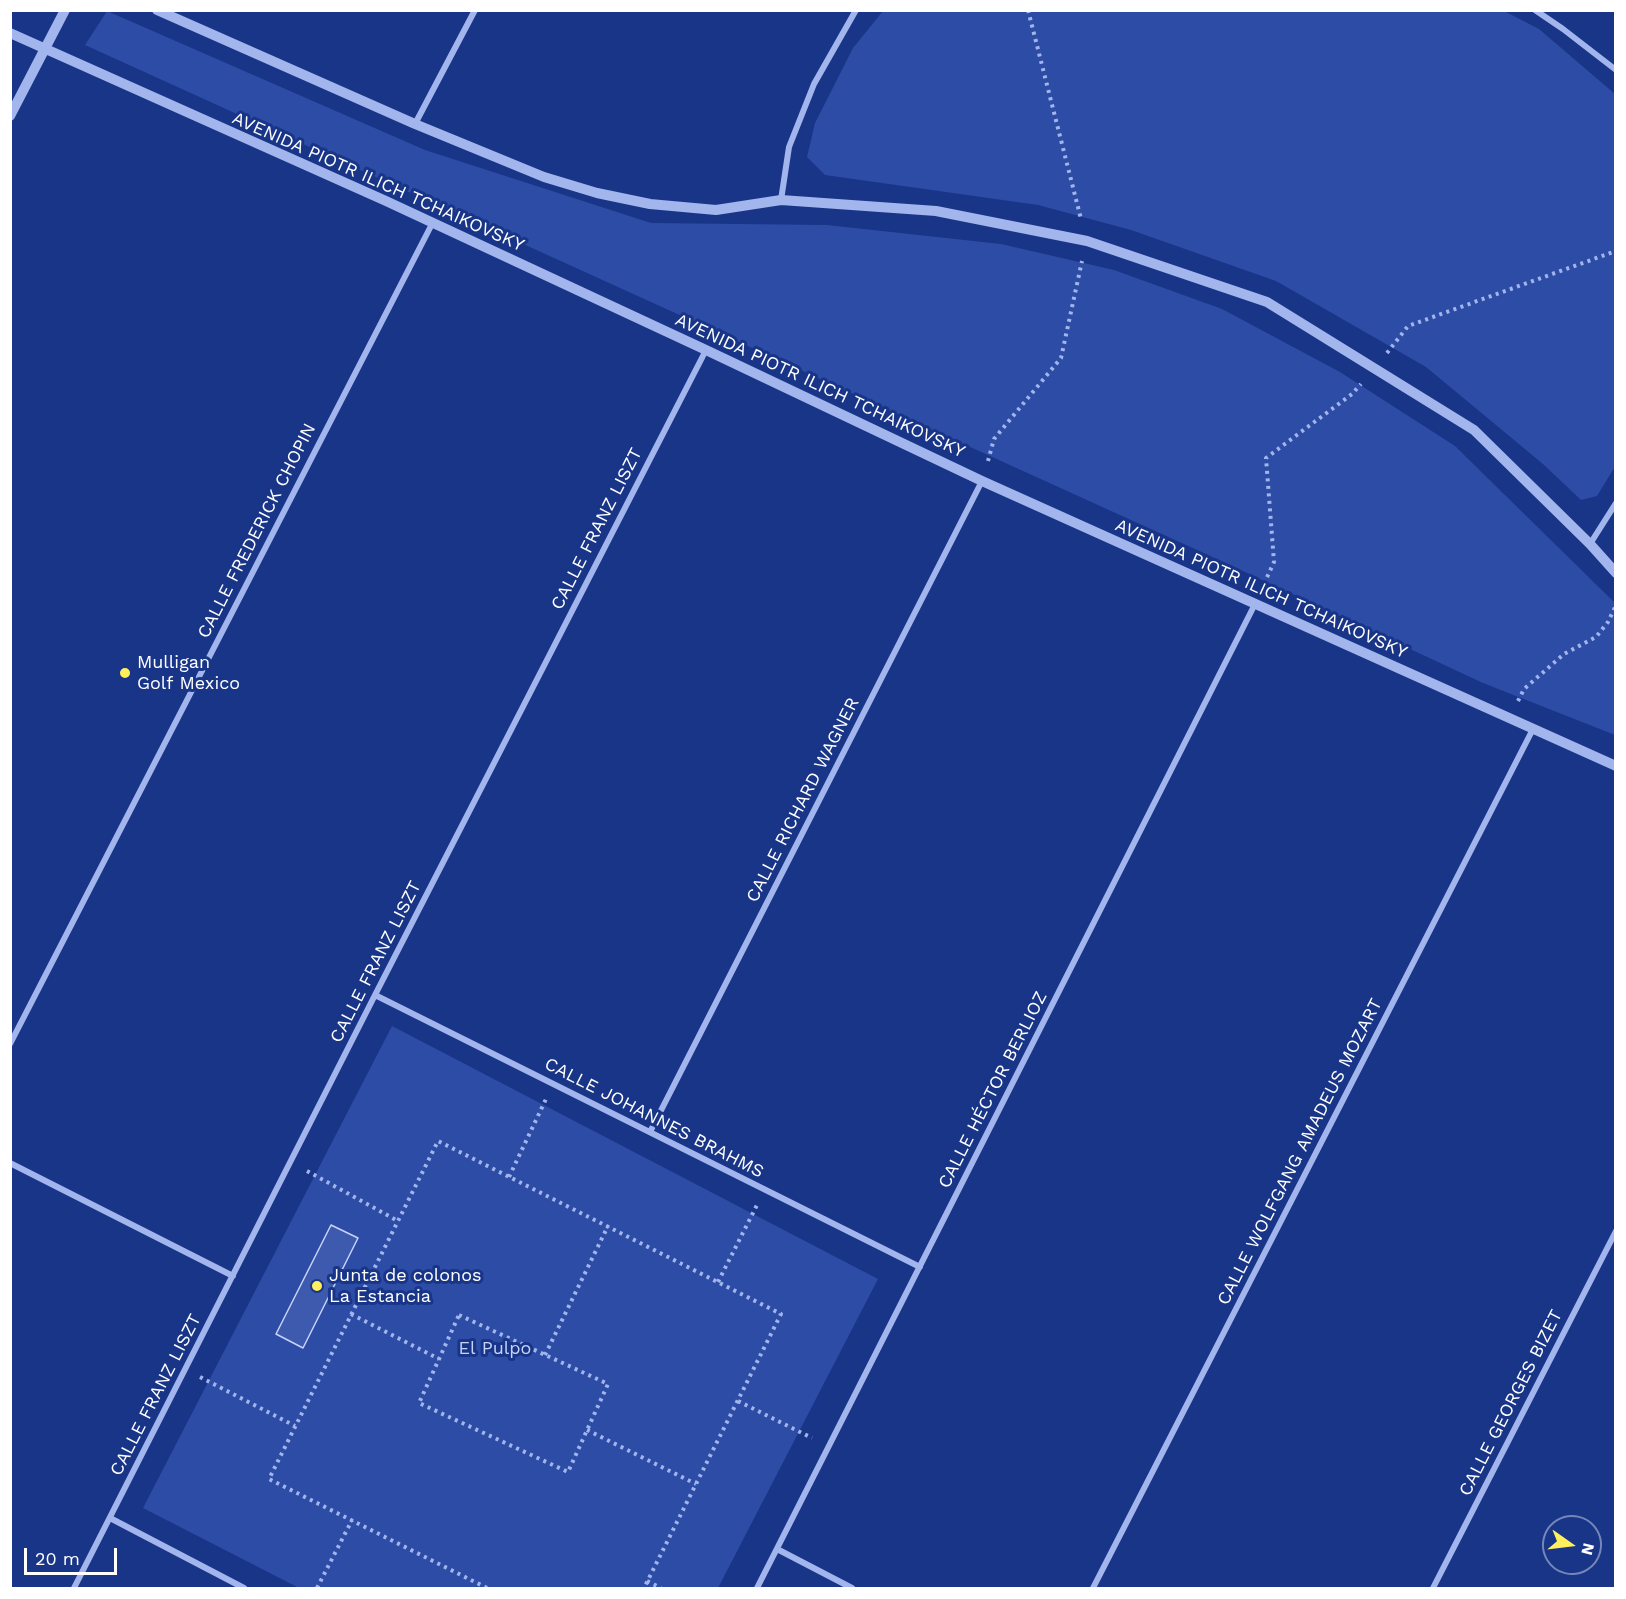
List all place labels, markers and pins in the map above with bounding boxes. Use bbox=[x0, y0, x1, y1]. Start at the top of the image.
place label: Mulligan Golf Mexico bbox=[137, 652, 240, 694]
marker: Mulligan Golf Mexico bbox=[118, 666, 132, 680]
place label: Junta de colonos La Estancia bbox=[329, 1265, 481, 1308]
marker: Junta de colonos La Estancia bbox=[310, 1279, 324, 1293]

